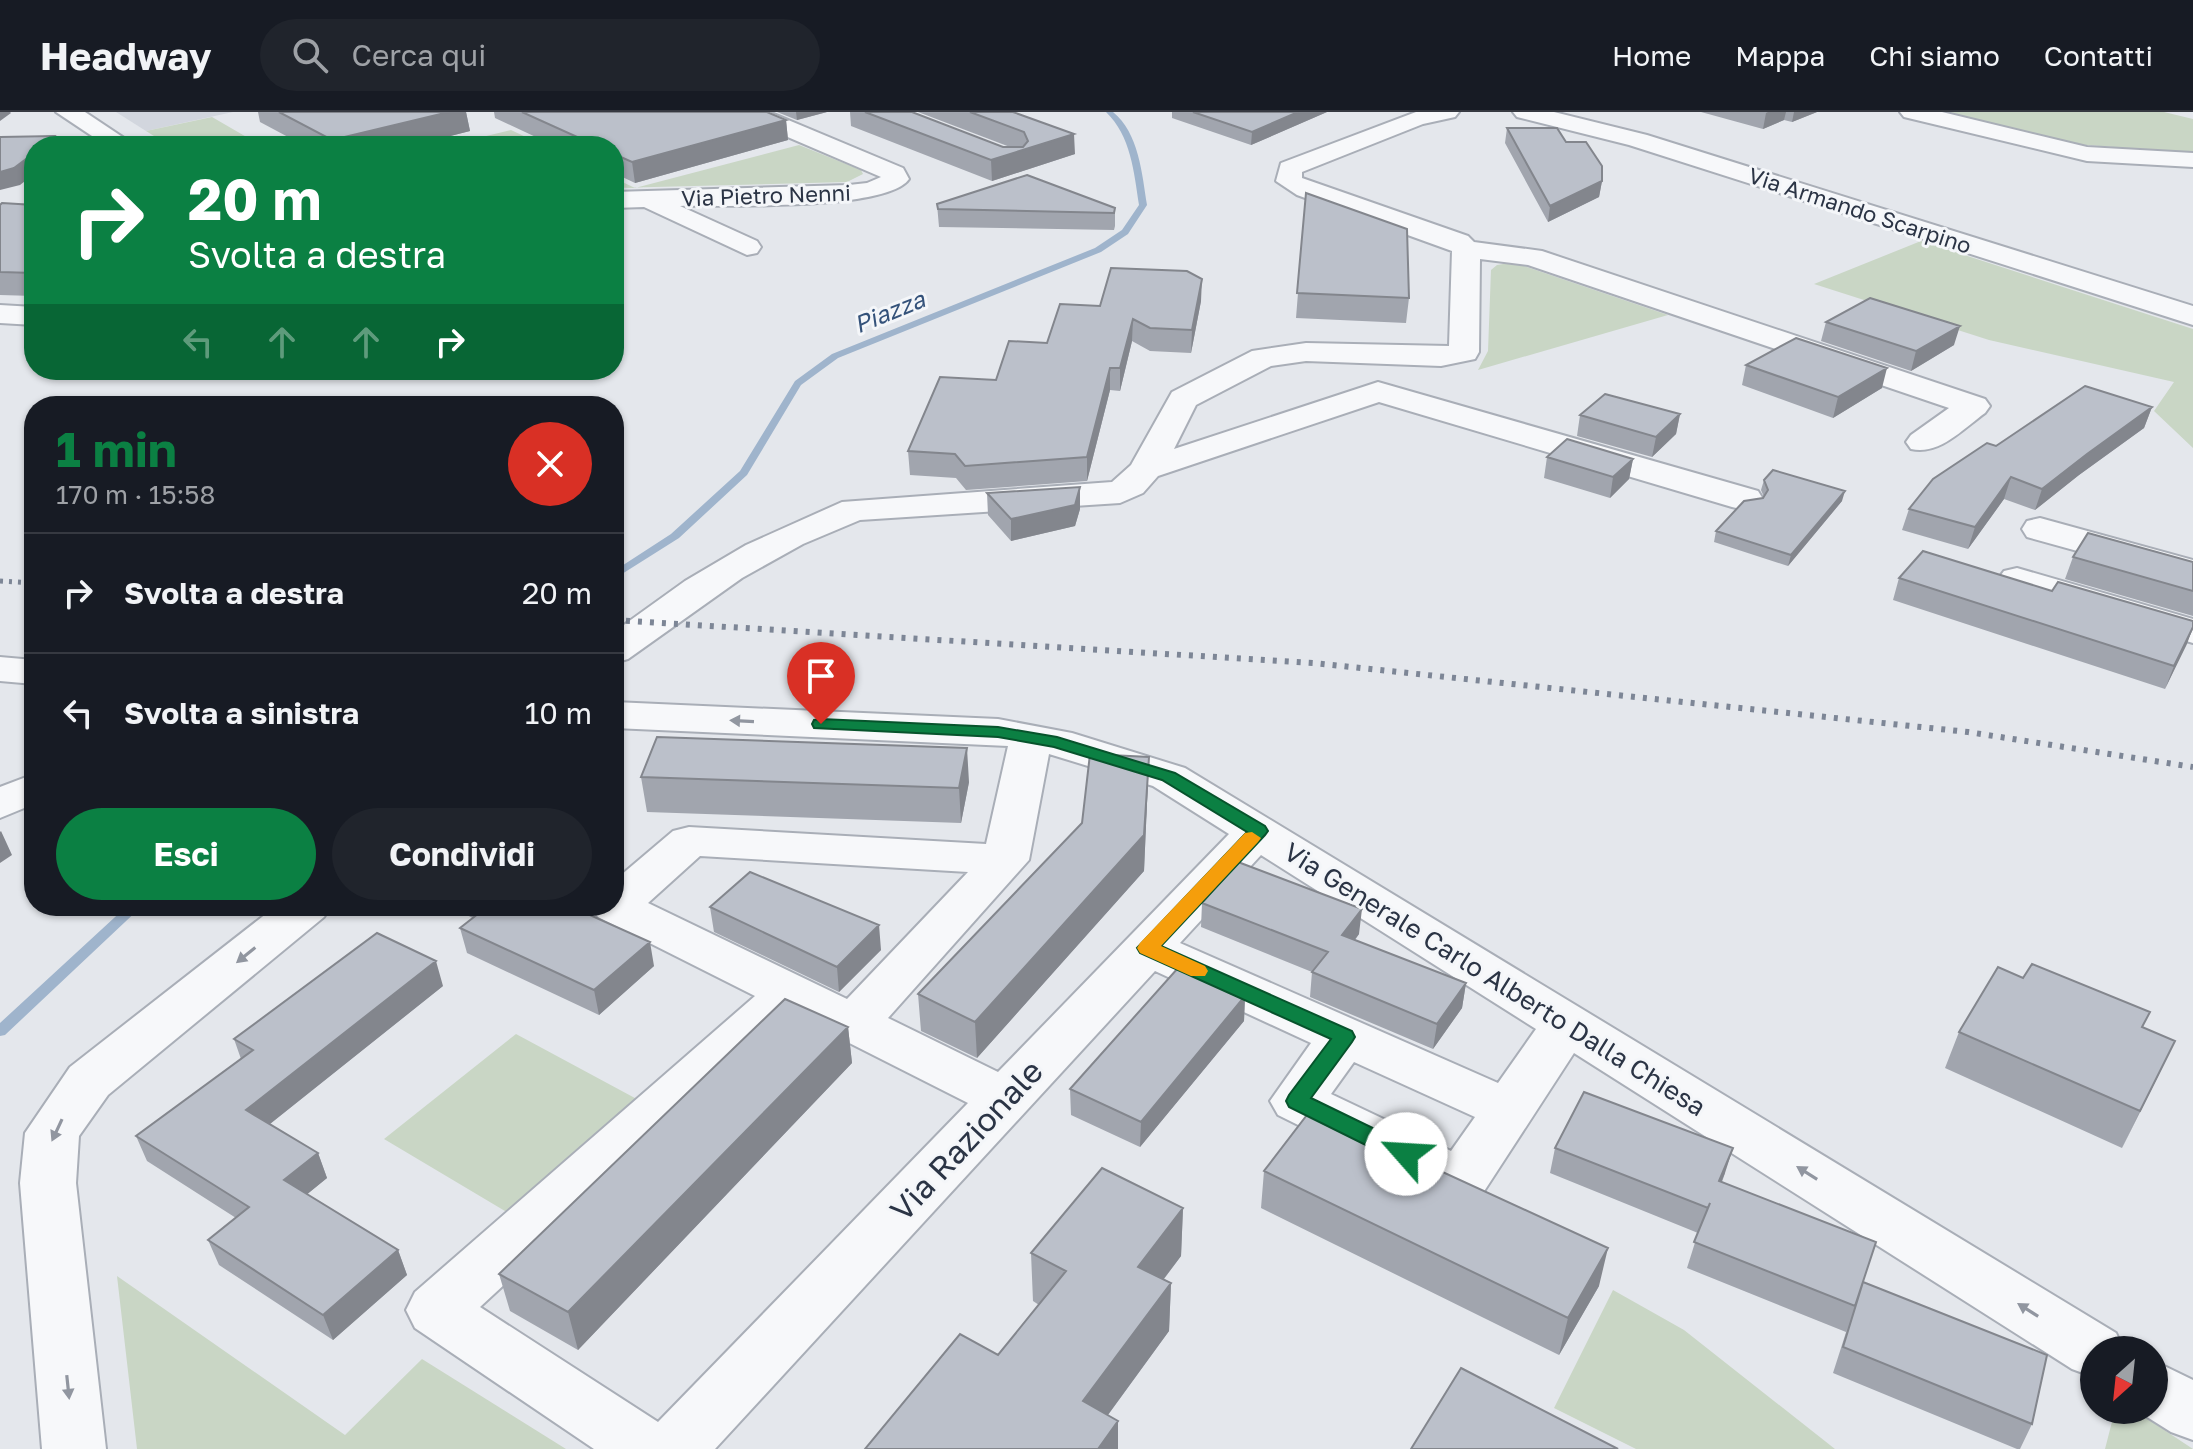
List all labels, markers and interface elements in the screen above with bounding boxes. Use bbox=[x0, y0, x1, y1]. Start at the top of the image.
search box bbox=[260, 19, 820, 91]
text: Headway bbox=[40, 33, 212, 78]
icon: search bbox=[288, 33, 332, 77]
text: Cerca qui bbox=[352, 37, 486, 73]
text: Home bbox=[1612, 39, 1691, 72]
text: Mappa bbox=[1735, 39, 1825, 72]
text: Chi siamo bbox=[1869, 39, 2000, 72]
text: Contatti bbox=[2044, 39, 2153, 72]
street label: Via Armando Scarpino bbox=[1745, 161, 1975, 259]
text: 20 m bbox=[188, 165, 322, 232]
icon: right bbox=[56, 168, 160, 272]
street label: Via Pietro Nenni bbox=[681, 179, 851, 211]
text: Svolta a destra bbox=[188, 233, 446, 276]
water label: Piazza bbox=[849, 283, 930, 338]
icon: left bbox=[176, 320, 220, 364]
icon: ahead bbox=[260, 320, 304, 364]
icon: ahead bbox=[344, 320, 388, 364]
icon: right bbox=[428, 320, 472, 364]
text: 1 min bbox=[56, 420, 177, 478]
button: close bbox=[508, 422, 592, 506]
text: 170 m · 15:58 bbox=[56, 479, 215, 510]
icon: right bbox=[56, 571, 100, 615]
text: Svolta a destra bbox=[124, 575, 344, 611]
text: 20 m bbox=[522, 575, 592, 611]
pin bbox=[787, 642, 855, 724]
icon: arrive bbox=[799, 654, 843, 698]
icon: left bbox=[56, 691, 100, 735]
text: Svolta a sinistra bbox=[124, 695, 359, 731]
text: 10 m bbox=[525, 695, 592, 731]
one-way arrow bbox=[729, 714, 754, 727]
button: Esci bbox=[56, 808, 316, 900]
button: Condividi bbox=[332, 808, 592, 900]
street label: Via Generale Carlo Alberto Dalla Chiesa bbox=[1278, 836, 1712, 1122]
one-way arrow bbox=[236, 946, 256, 963]
street label: Via Razionale bbox=[882, 1052, 1050, 1228]
position arrow bbox=[1364, 1112, 1448, 1196]
one-way arrow bbox=[51, 1118, 64, 1142]
one-way arrow bbox=[1796, 1166, 1818, 1180]
one-way arrow bbox=[2017, 1303, 2039, 1317]
north arrow bbox=[2080, 1336, 2168, 1424]
map controls bbox=[2080, 1336, 2168, 1424]
one-way arrow bbox=[62, 1375, 75, 1400]

